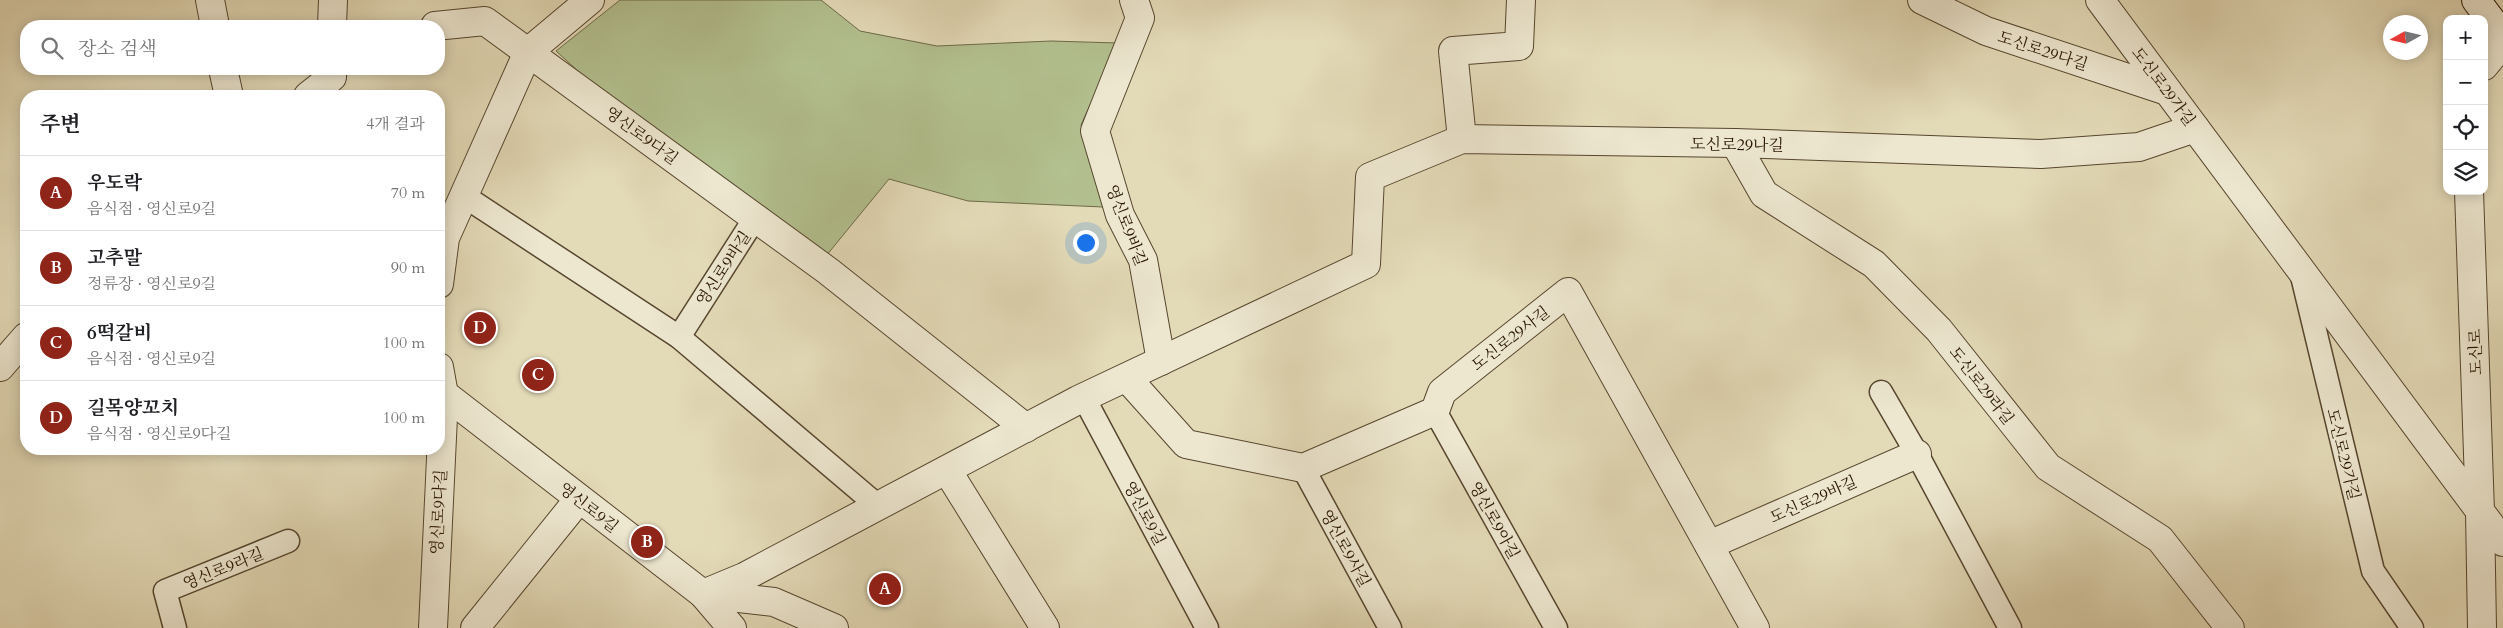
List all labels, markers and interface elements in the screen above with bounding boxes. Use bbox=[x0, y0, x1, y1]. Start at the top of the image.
north arrow bbox=[2383, 15, 2428, 60]
map controls bbox=[2443, 15, 2488, 195]
button: + bbox=[2443, 15, 2488, 60]
search box bbox=[20, 20, 445, 75]
street label: 도신로29다길 bbox=[1995, 26, 2091, 76]
icon: search bbox=[38, 34, 66, 62]
text: 장소 검색 bbox=[78, 36, 157, 62]
street label: 도신로29가길 bbox=[2126, 43, 2200, 131]
button: − bbox=[2443, 60, 2488, 105]
street label: 영신로9다길 bbox=[600, 102, 682, 170]
button: locate bbox=[2443, 105, 2488, 150]
text: 주변 bbox=[40, 110, 81, 139]
text: 4개 결과 bbox=[366, 113, 425, 135]
street label: 도신로29나길 bbox=[1690, 133, 1784, 157]
button: layers bbox=[2443, 150, 2488, 195]
text: 우도락 bbox=[87, 170, 142, 196]
text: A bbox=[50, 182, 62, 204]
text: 70 m bbox=[391, 182, 425, 204]
street label: 영신로9바길 bbox=[1100, 182, 1152, 269]
text: 음식점 · 영신로9길 bbox=[87, 198, 216, 220]
street label: 영신로9바길 bbox=[691, 227, 756, 310]
your location bbox=[1073, 230, 1099, 256]
text: 고추말 bbox=[87, 245, 142, 271]
text: B bbox=[50, 257, 62, 279]
text: 90 m bbox=[391, 257, 425, 279]
text: 정류장 · 영신로9길 bbox=[87, 273, 216, 295]
street label: 도신로29사길 bbox=[1467, 301, 1554, 376]
pin: D bbox=[464, 309, 496, 347]
text: 6떡갈비 bbox=[87, 320, 152, 346]
street label: 도신로 bbox=[2464, 328, 2488, 376]
text: C bbox=[50, 332, 62, 354]
text: 100 m bbox=[383, 332, 425, 354]
street label: 도신로29라길 bbox=[1944, 342, 2019, 429]
text: 음식점 · 영신로9길 bbox=[87, 348, 216, 370]
pin: C bbox=[522, 356, 554, 394]
text: 길목양꼬치 bbox=[87, 395, 179, 421]
street label: 도신로29가길 bbox=[2321, 406, 2365, 502]
text: D bbox=[49, 407, 63, 429]
text: 100 m bbox=[383, 407, 425, 429]
text: 음식점 · 영신로9다길 bbox=[87, 423, 232, 445]
street label: 영신로9다길 bbox=[426, 469, 452, 555]
street label: 도신로29바길 bbox=[1766, 471, 1861, 529]
street label: 영신로9길 bbox=[1118, 477, 1170, 550]
street label: 영신로9길 bbox=[554, 478, 623, 538]
street label: 영신로9아길 bbox=[1464, 478, 1524, 563]
street label: 영신로9사길 bbox=[1315, 506, 1375, 591]
pin: B bbox=[631, 523, 663, 561]
street label: 영신로9라길 bbox=[180, 543, 267, 595]
pin: A bbox=[869, 570, 901, 608]

